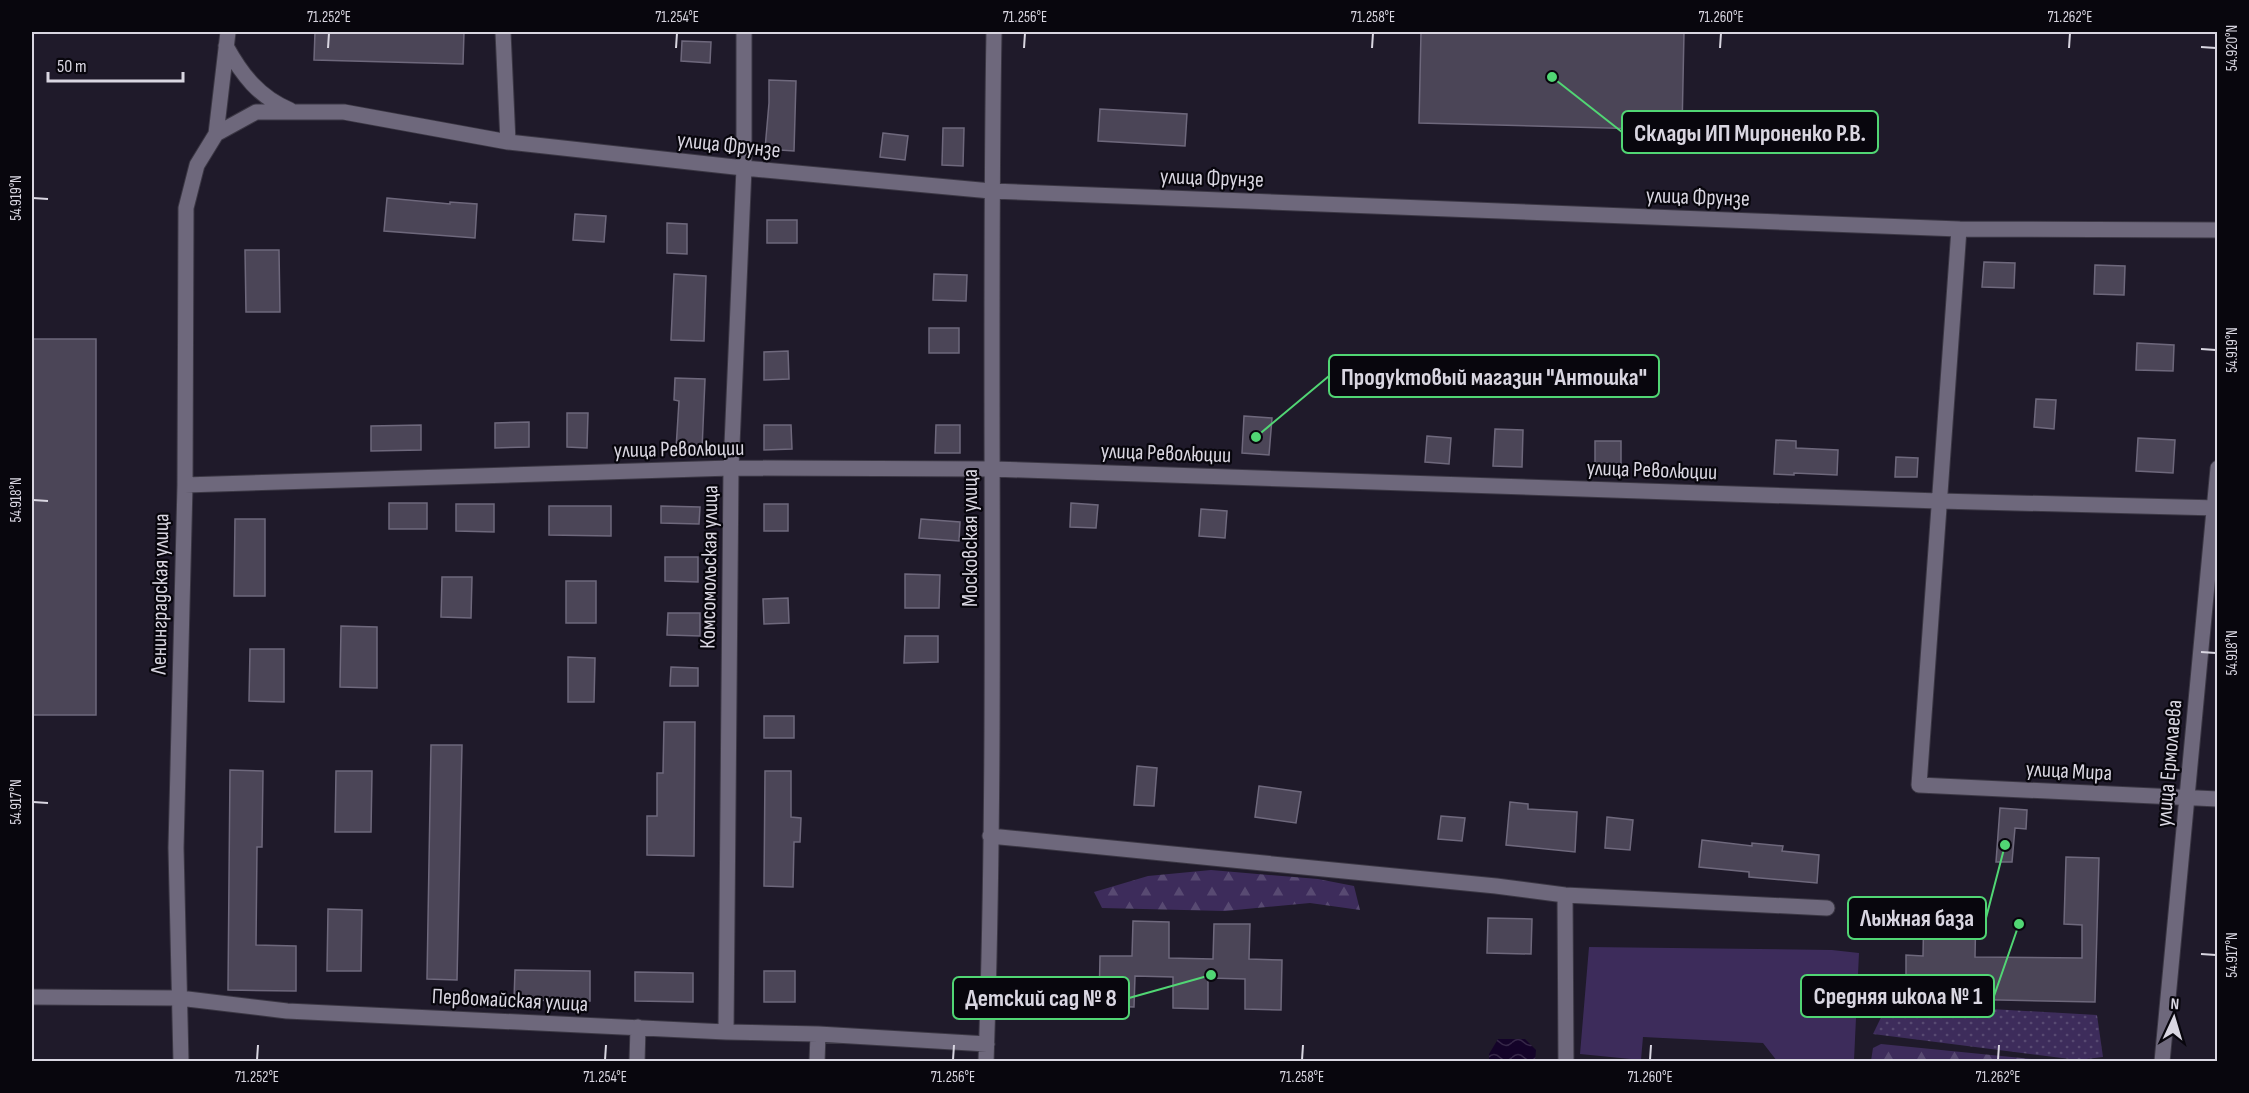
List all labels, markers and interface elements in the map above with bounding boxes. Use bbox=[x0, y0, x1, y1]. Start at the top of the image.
text: 71.252°E bbox=[307, 8, 351, 27]
text: 71.254°E bbox=[655, 8, 699, 27]
text: 71.256°E bbox=[1003, 8, 1047, 27]
text: 71.258°E bbox=[1351, 8, 1395, 27]
text: 71.260°E bbox=[1698, 8, 1744, 27]
text: 71.262°E bbox=[2048, 8, 2092, 27]
text: 54.920°N bbox=[2223, 25, 2242, 71]
scale bar bbox=[48, 45, 183, 83]
text: 50 m bbox=[57, 56, 87, 77]
callout: Склады ИП Мироненко Р.В. bbox=[1622, 111, 1878, 153]
text: Склады ИП Мироненко Р.В. bbox=[1634, 119, 1866, 148]
street label: улица Фрунзе bbox=[676, 127, 782, 164]
street label: улица Фрунзе bbox=[1160, 163, 1264, 194]
text: 54.919°N bbox=[7, 175, 26, 221]
street label: улица Фрунзе bbox=[1646, 182, 1750, 213]
text: 54.919°N bbox=[2223, 327, 2242, 373]
callout: Продуктовый магазин "Антошка" bbox=[1329, 355, 1659, 397]
text: Продуктовый магазин "Антошка" bbox=[1341, 363, 1647, 392]
street label: улица Революции bbox=[613, 435, 745, 464]
street label: улица Революции bbox=[1100, 438, 1232, 469]
street label: улица Революции bbox=[1586, 455, 1718, 486]
street label: Московская улица bbox=[957, 469, 984, 607]
text: 54.918°N bbox=[7, 477, 26, 523]
street label: Комсомольская улица bbox=[695, 485, 724, 649]
street label: Ленинградская улица bbox=[146, 513, 175, 676]
text: 54.918°N bbox=[2223, 630, 2242, 676]
street label: улица Ермолаева bbox=[2150, 698, 2188, 828]
street label: улица Мира bbox=[2025, 756, 2113, 787]
text: 54.917°N bbox=[7, 779, 26, 825]
callout: Лыжная база bbox=[1848, 897, 1986, 939]
text: Лыжная база bbox=[1859, 904, 1974, 933]
text: 54.917°N bbox=[2223, 932, 2242, 978]
callout: Средняя школа № 1 bbox=[1801, 975, 1994, 1017]
callout: Детский сад № 8 bbox=[953, 977, 1129, 1019]
text: Средняя школа № 1 bbox=[1813, 982, 1983, 1011]
street label: Первомайская улица bbox=[431, 983, 589, 1018]
text: Детский сад № 8 bbox=[965, 984, 1117, 1013]
north arrow bbox=[2144, 988, 2204, 1048]
text: N bbox=[2170, 995, 2180, 1014]
text: 71.252°E bbox=[235, 1068, 279, 1087]
text: 71.254°E bbox=[583, 1068, 627, 1087]
text: 71.256°E bbox=[931, 1068, 975, 1087]
text: 71.258°E bbox=[1280, 1068, 1324, 1087]
text: 71.260°E bbox=[1627, 1068, 1673, 1087]
text: 71.262°E bbox=[1976, 1068, 2020, 1087]

